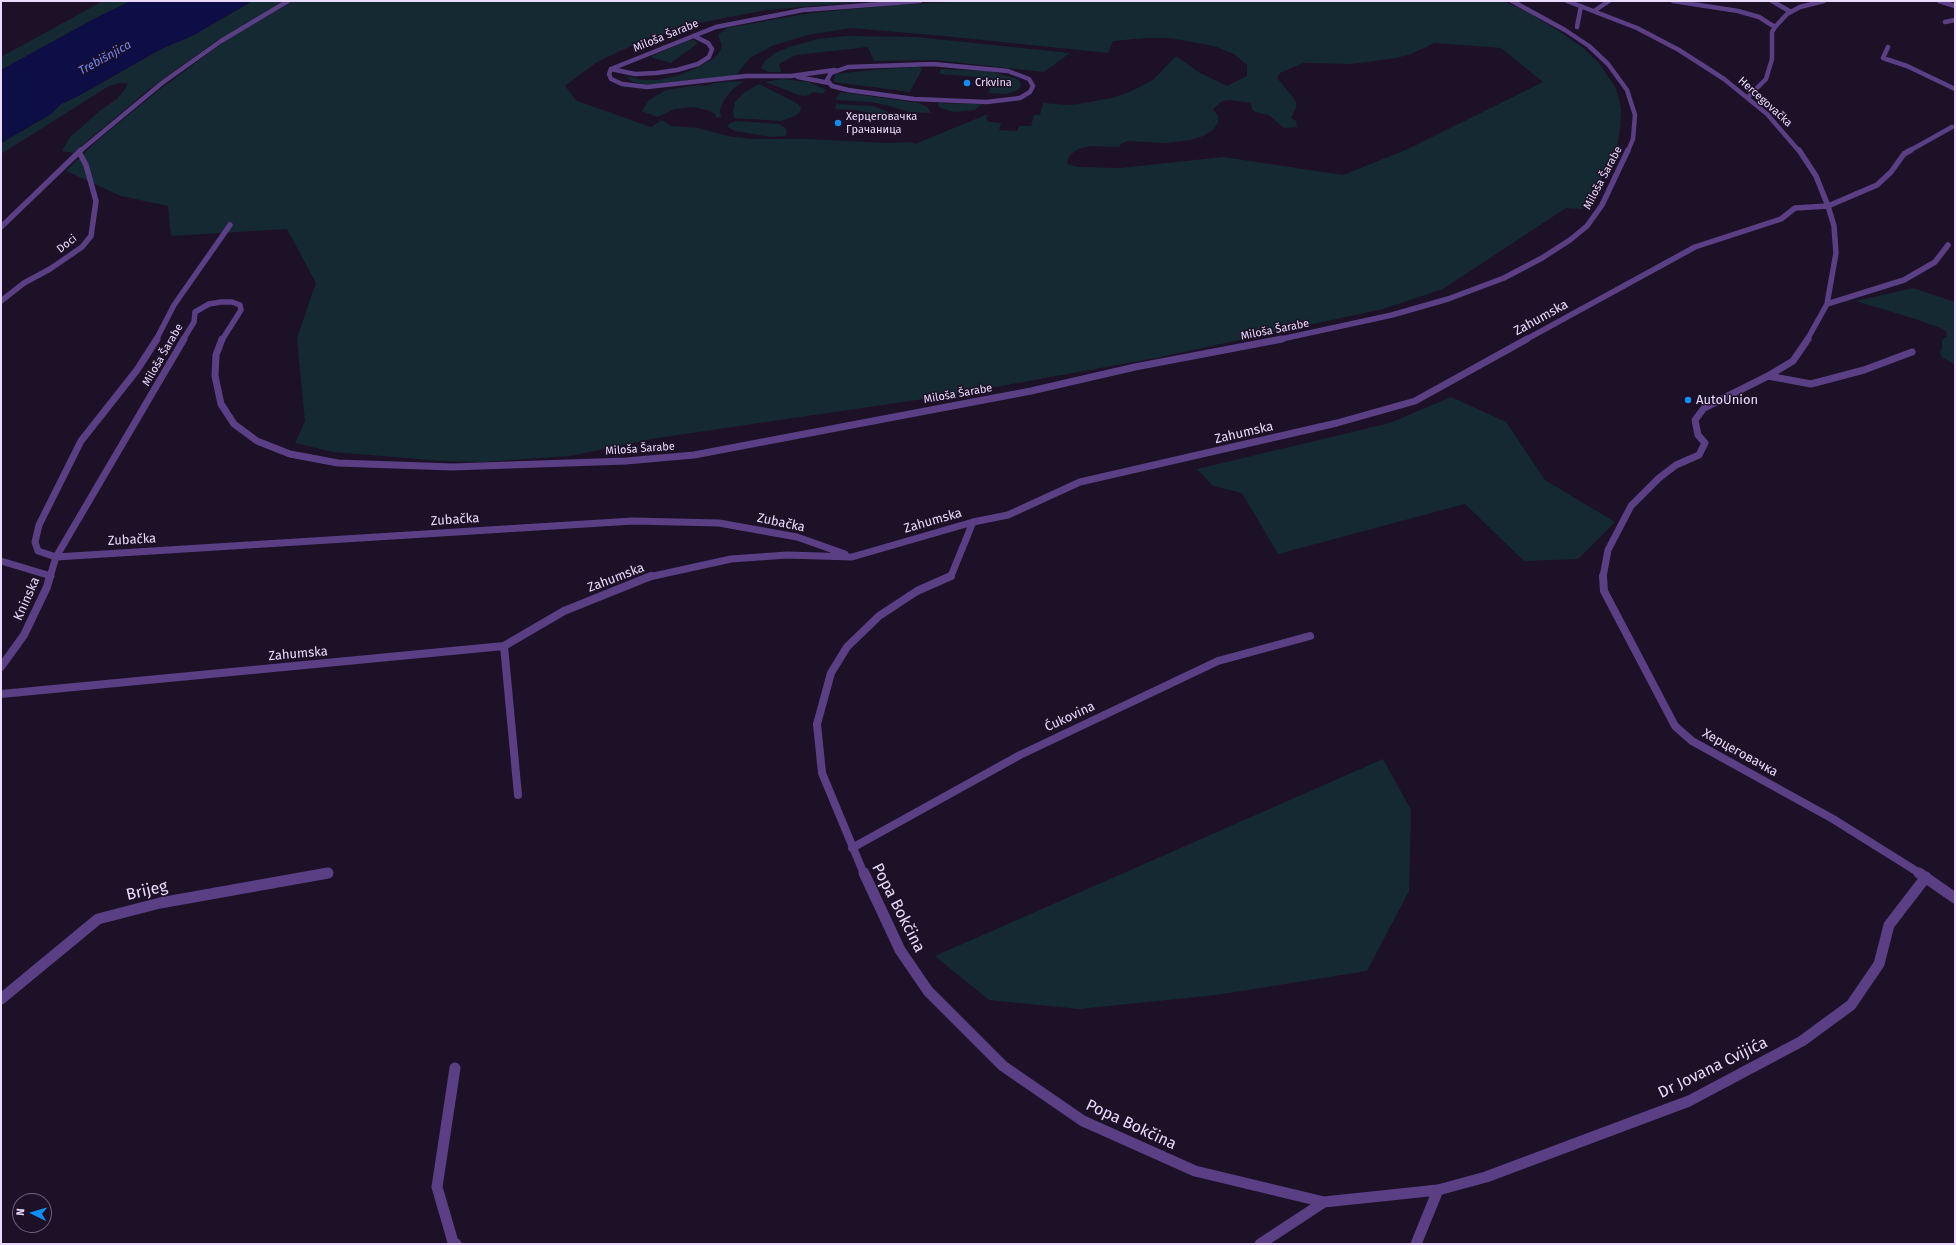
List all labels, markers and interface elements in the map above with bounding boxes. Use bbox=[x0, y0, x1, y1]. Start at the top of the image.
street label: Miloša Šarabe bbox=[631, 17, 701, 55]
water label: Trebišnjica bbox=[76, 38, 134, 78]
street label: Hercegovačka bbox=[1735, 74, 1795, 130]
place label: Crkvina bbox=[975, 76, 1012, 90]
marker: Crkvina bbox=[962, 78, 972, 88]
place label: Херцеговачка Грачаница bbox=[846, 110, 917, 136]
marker: Херцеговачка Грачаница bbox=[833, 118, 843, 128]
street label: Miloša Šarabe bbox=[1581, 144, 1625, 212]
street label: Doci bbox=[54, 232, 80, 256]
street label: Zahumska bbox=[1511, 297, 1571, 339]
street label: Miloša Šarabe bbox=[1240, 317, 1310, 343]
street label: Miloša Šarabe bbox=[140, 322, 186, 388]
street label: Miloša Šarabe bbox=[923, 381, 993, 407]
place label: AutoUnion bbox=[1696, 392, 1758, 408]
marker: AutoUnion bbox=[1683, 395, 1693, 405]
street label: Zahumska bbox=[1213, 419, 1275, 447]
street label: Miloša Šarabe bbox=[605, 440, 675, 458]
street label: Zahumska bbox=[902, 505, 964, 537]
street label: Zubačka bbox=[756, 510, 806, 536]
street label: Zubačka bbox=[430, 511, 480, 529]
street label: Zubačka bbox=[107, 531, 157, 549]
street label: Zahumska bbox=[585, 560, 647, 596]
street label: Kninska bbox=[10, 575, 44, 623]
street label: Zahumska bbox=[268, 644, 328, 664]
street label: Ćukovina bbox=[1042, 699, 1098, 735]
street label: Херцеговачка bbox=[1699, 726, 1781, 780]
street label: Popa Bokčina bbox=[867, 860, 929, 956]
street label: Brijeg bbox=[124, 877, 170, 905]
street label: Dr Jovana Cvijića bbox=[1655, 1033, 1771, 1103]
street label: Popa Bokčina bbox=[1083, 1096, 1179, 1154]
north arrow bbox=[12, 1193, 52, 1233]
text: N bbox=[14, 1208, 27, 1216]

